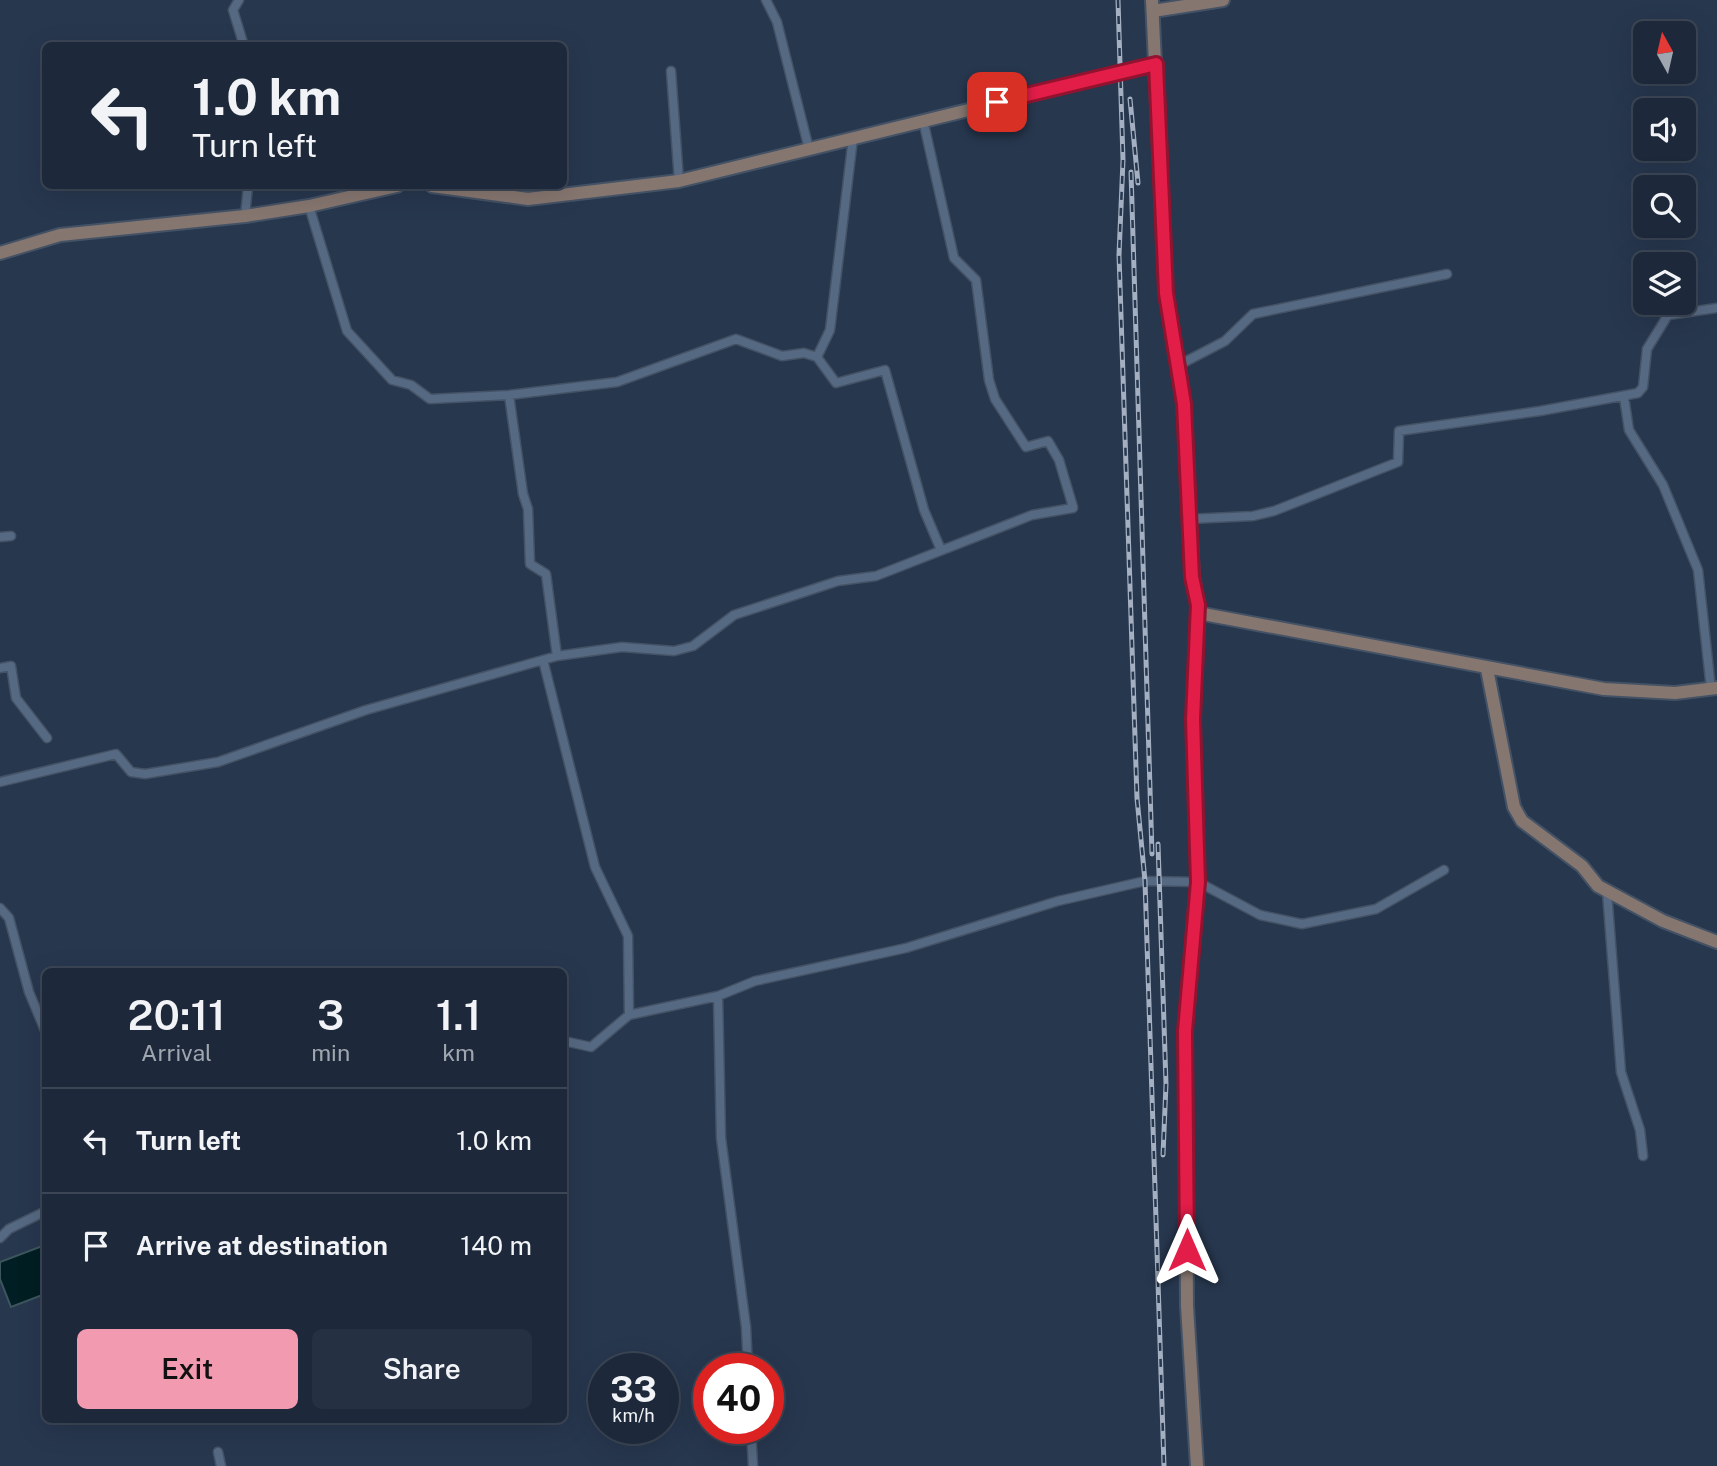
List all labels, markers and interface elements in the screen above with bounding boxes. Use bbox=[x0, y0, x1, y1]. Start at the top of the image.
north arrow bbox=[1633, 21, 1696, 84]
map controls bbox=[1633, 21, 1696, 315]
text: 1.0 km bbox=[192, 68, 341, 126]
icon: left bbox=[77, 70, 168, 161]
pin bbox=[967, 72, 1027, 132]
icon: arrive bbox=[978, 83, 1016, 121]
button: sound bbox=[1633, 98, 1696, 161]
text: Turn left bbox=[192, 127, 317, 164]
button: search bbox=[1633, 175, 1696, 238]
button: layers bbox=[1633, 252, 1696, 315]
text: 20:11 bbox=[128, 990, 226, 1039]
text: 3 bbox=[317, 990, 344, 1039]
text: 1.1 bbox=[436, 990, 481, 1039]
text: Arrival bbox=[141, 1039, 212, 1066]
text: min bbox=[311, 1039, 350, 1066]
text: km bbox=[442, 1039, 475, 1066]
icon: left bbox=[77, 1122, 115, 1160]
text: Turn left bbox=[136, 1125, 241, 1156]
text: 1.0 km bbox=[456, 1125, 532, 1156]
position arrow bbox=[1150, 1213, 1224, 1287]
icon: arrive bbox=[77, 1227, 115, 1265]
text: Arrive at destination bbox=[136, 1230, 388, 1261]
text: 140 m bbox=[460, 1230, 532, 1261]
button: Exit bbox=[77, 1329, 298, 1409]
button: Share bbox=[312, 1329, 532, 1409]
speed limit sign: 40 bbox=[693, 1353, 784, 1444]
text: 33 bbox=[610, 1369, 657, 1410]
text: km/h bbox=[612, 1405, 655, 1426]

